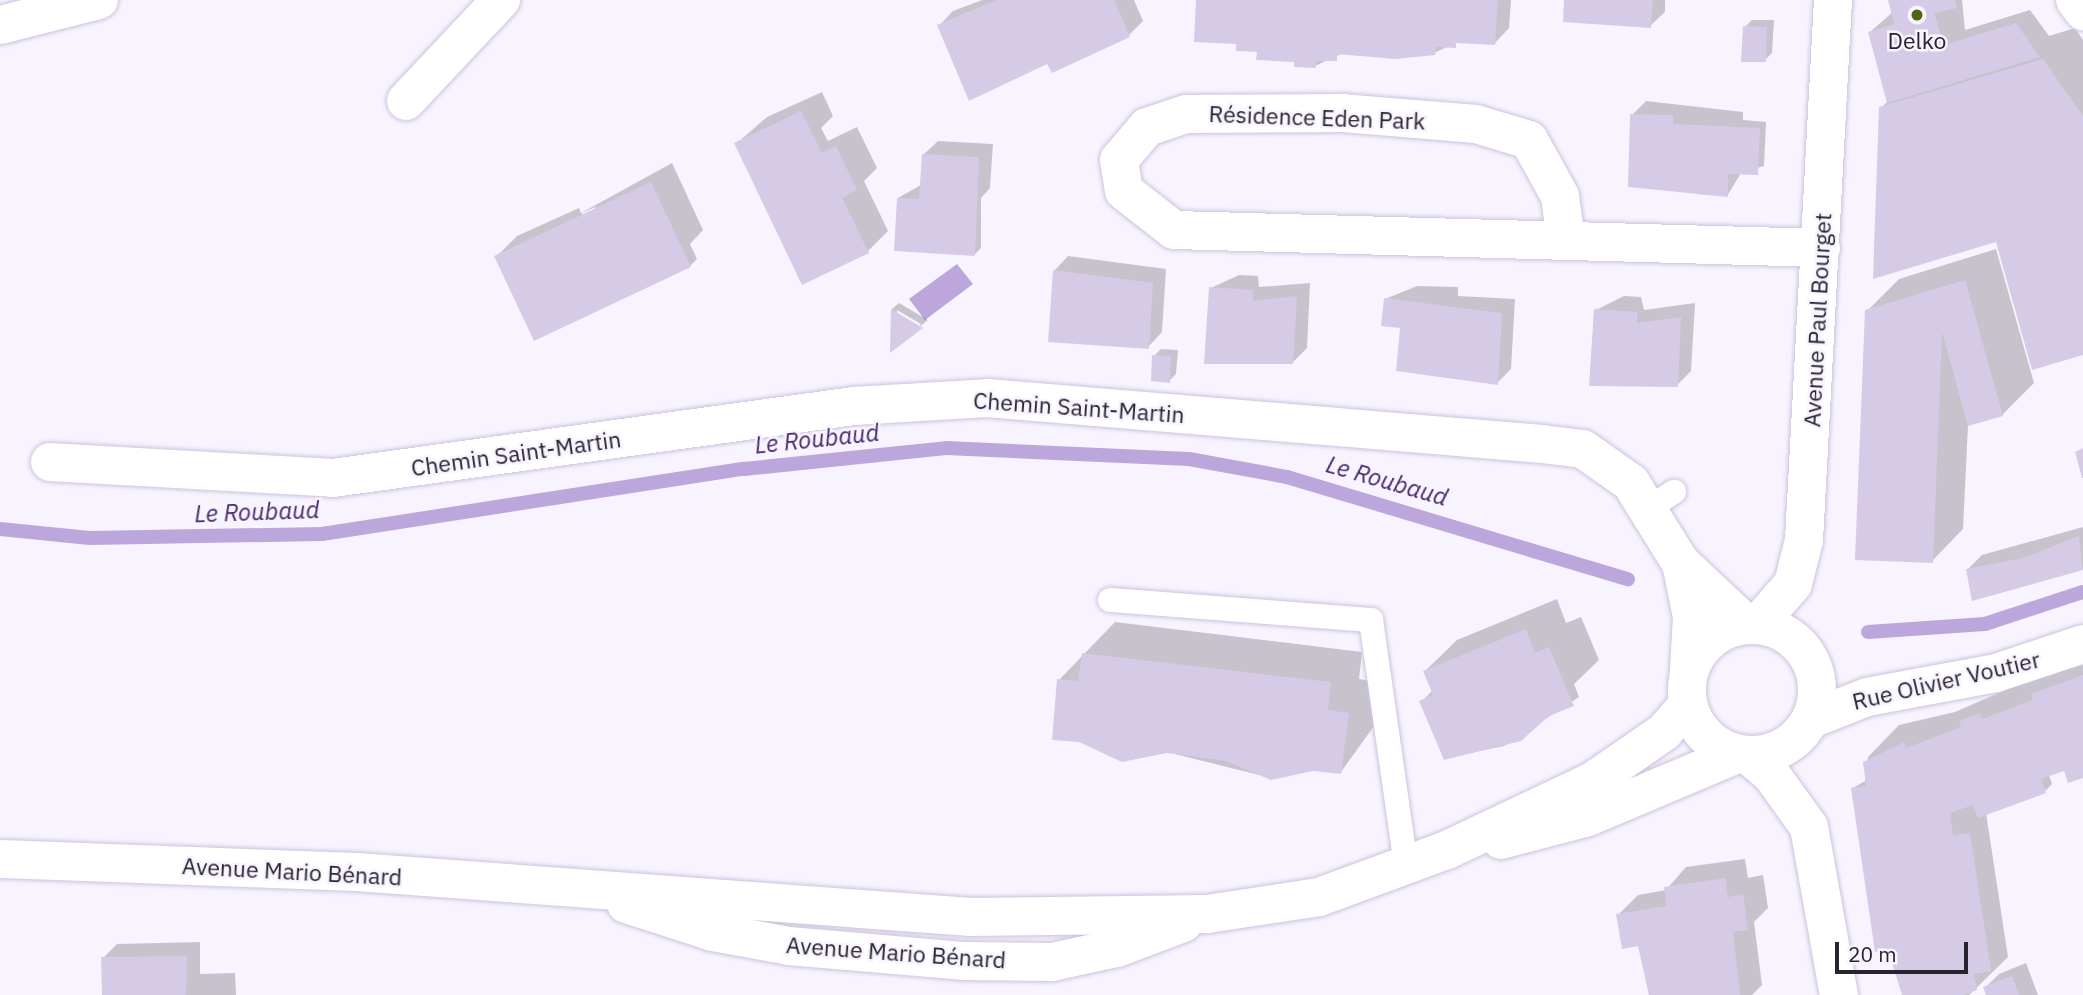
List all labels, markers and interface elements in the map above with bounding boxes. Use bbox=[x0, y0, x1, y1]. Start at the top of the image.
marker: Delko bbox=[1909, 7, 1925, 23]
place label: Delko bbox=[1888, 26, 1946, 54]
street label: Résidence Eden Park bbox=[1208, 99, 1426, 135]
street label: Avenue Paul Bourget bbox=[1798, 212, 1836, 428]
street label: Chemin Saint-Martin bbox=[972, 386, 1186, 428]
water label: Le Roubaud bbox=[753, 418, 881, 460]
street label: Chemin Saint-Martin bbox=[409, 425, 623, 481]
water label: Le Roubaud bbox=[1323, 450, 1451, 512]
water label: Le Roubaud bbox=[194, 495, 320, 529]
street label: Rue Olivier Voutier bbox=[1849, 645, 2043, 715]
street label: Avenue Mario Bénard bbox=[181, 851, 403, 891]
scale bar bbox=[1838, 928, 1971, 972]
street label: Avenue Mario Bénard bbox=[785, 931, 1007, 973]
text: 20 m bbox=[1848, 940, 1897, 968]

